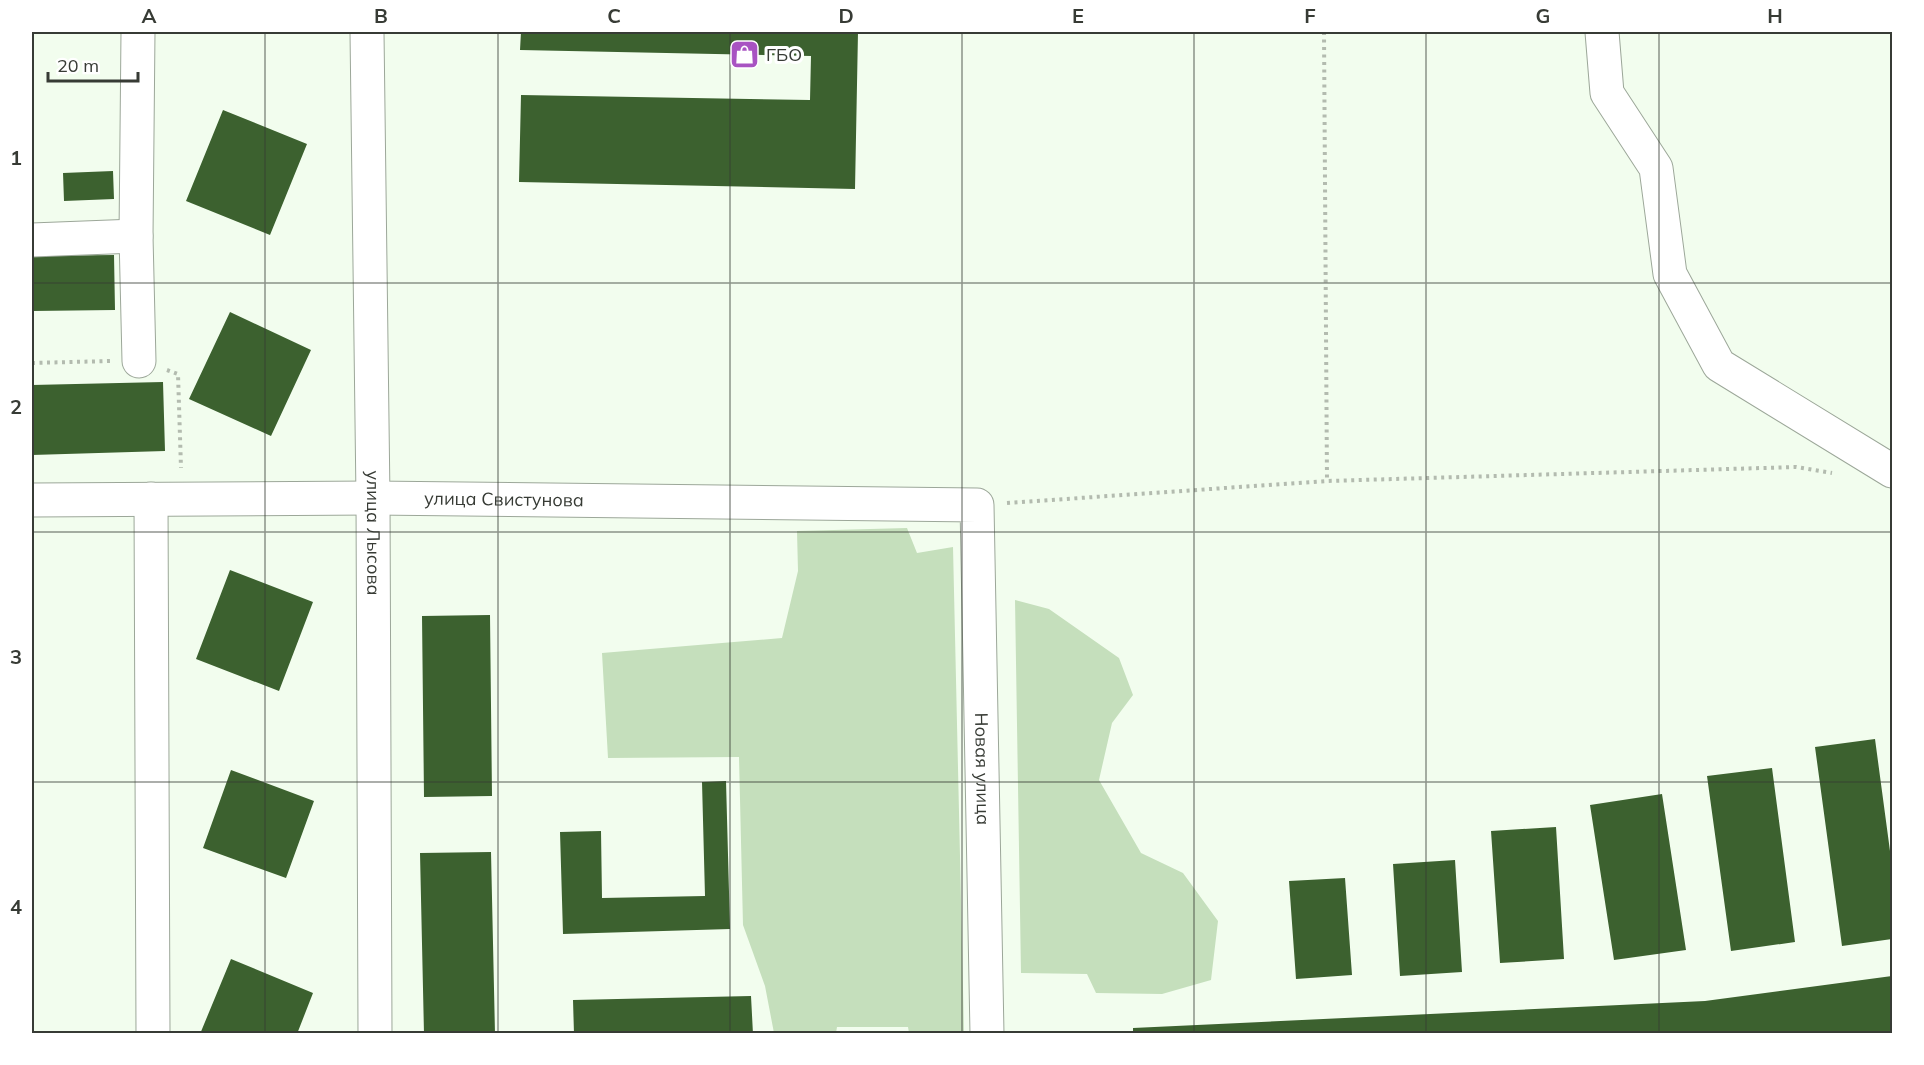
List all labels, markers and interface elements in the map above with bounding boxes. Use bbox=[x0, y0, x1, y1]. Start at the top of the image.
text: A bbox=[142, 3, 157, 28]
text: B bbox=[374, 3, 388, 28]
text: C bbox=[607, 3, 621, 28]
text: D bbox=[838, 3, 854, 28]
text: E bbox=[1072, 3, 1084, 28]
text: F bbox=[1304, 3, 1316, 28]
text: G bbox=[1536, 3, 1550, 28]
text: H bbox=[1767, 3, 1783, 28]
shop icon: ГБО bbox=[729, 39, 761, 71]
place label: ГБО bbox=[766, 43, 802, 66]
scale bar bbox=[48, 45, 138, 83]
text: 20 m bbox=[57, 54, 99, 77]
text: 1 bbox=[10, 145, 22, 170]
text: 2 bbox=[10, 394, 22, 419]
street label: улица Лысова bbox=[362, 470, 385, 595]
street label: улица Свистунова bbox=[424, 487, 584, 511]
text: 3 bbox=[10, 644, 22, 669]
street label: Новая улица bbox=[970, 713, 995, 825]
text: 4 bbox=[10, 894, 22, 919]

